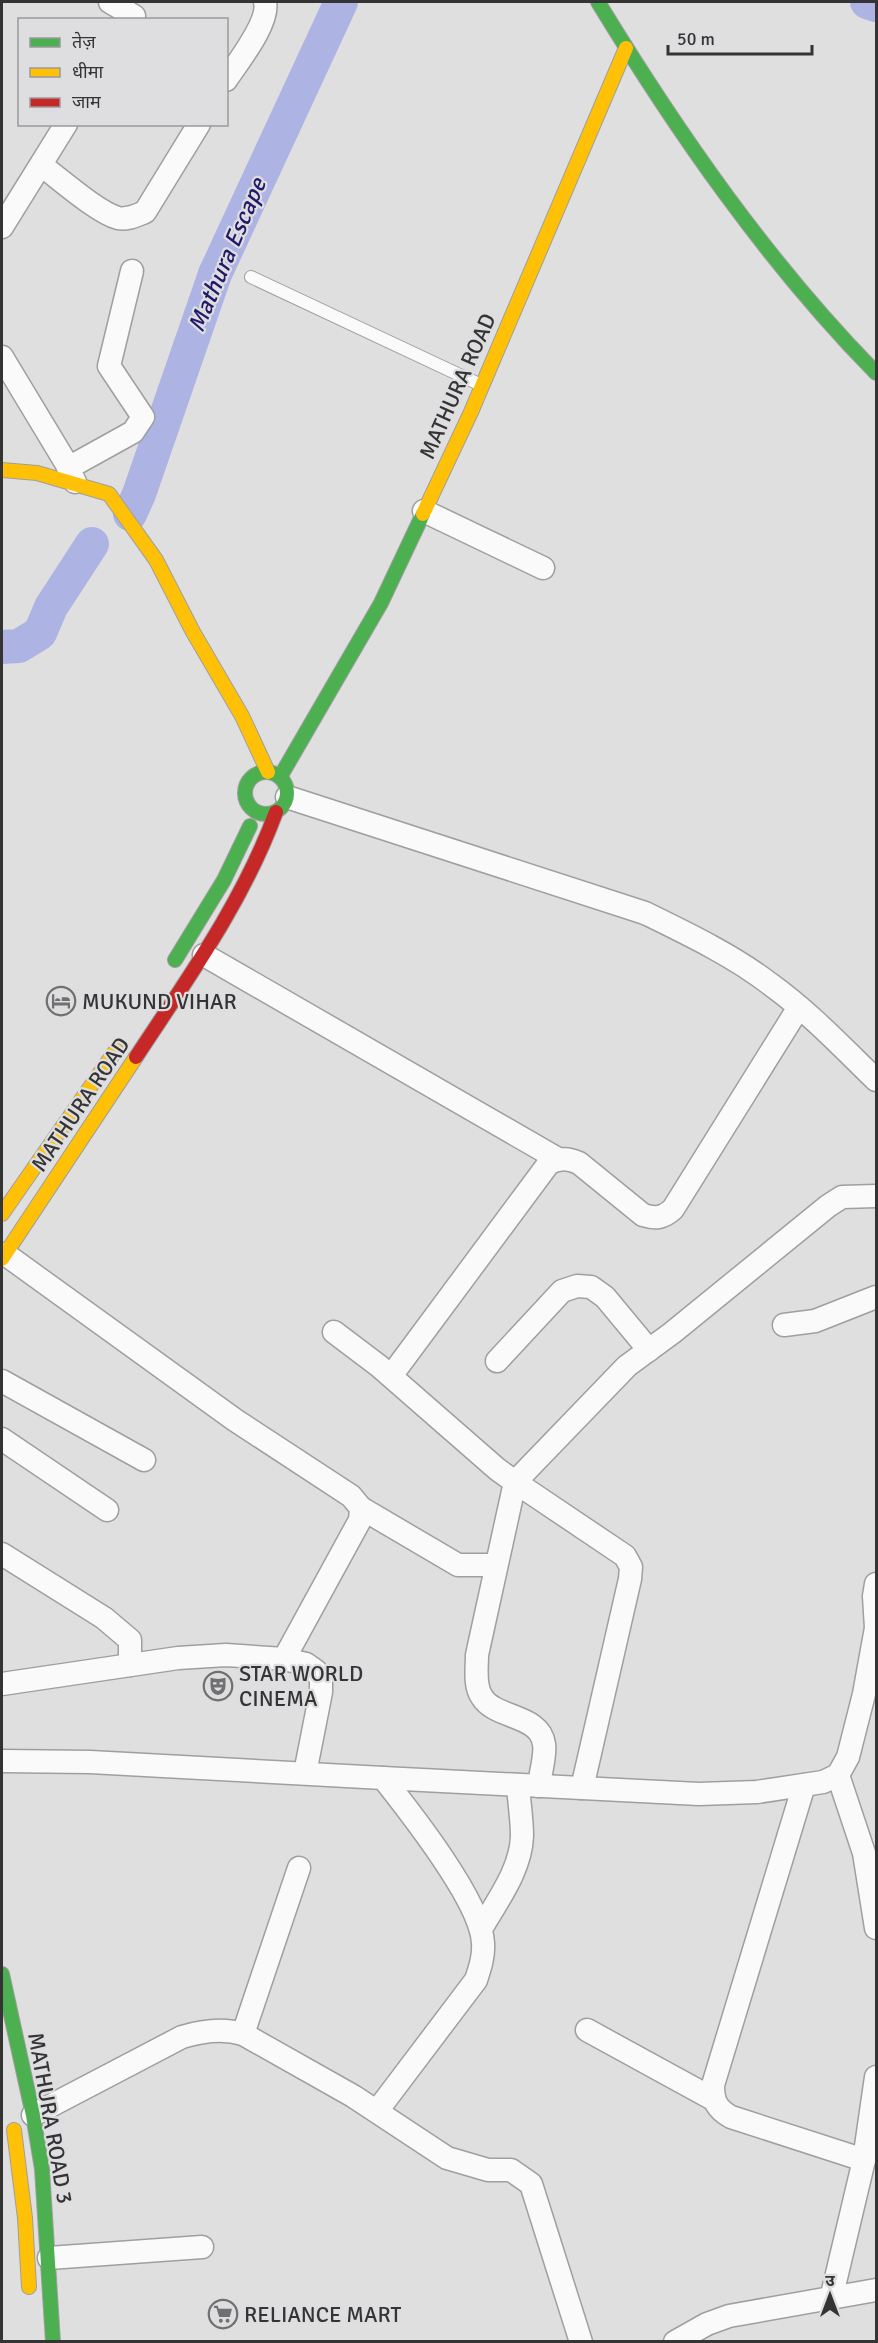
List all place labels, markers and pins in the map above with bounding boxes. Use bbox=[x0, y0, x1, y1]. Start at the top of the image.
hotel icon: MUKUND VIHAR bbox=[45, 985, 77, 1017]
place label: MUKUND VIHAR bbox=[82, 988, 237, 1015]
place label: STAR WORLD CINEMA bbox=[239, 1660, 363, 1712]
theatre icon: STAR WORLD CINEMA bbox=[202, 1670, 234, 1702]
supermarket icon: RELIANCE MART bbox=[207, 2298, 239, 2330]
place label: RELIANCE MART bbox=[244, 2301, 402, 2328]

